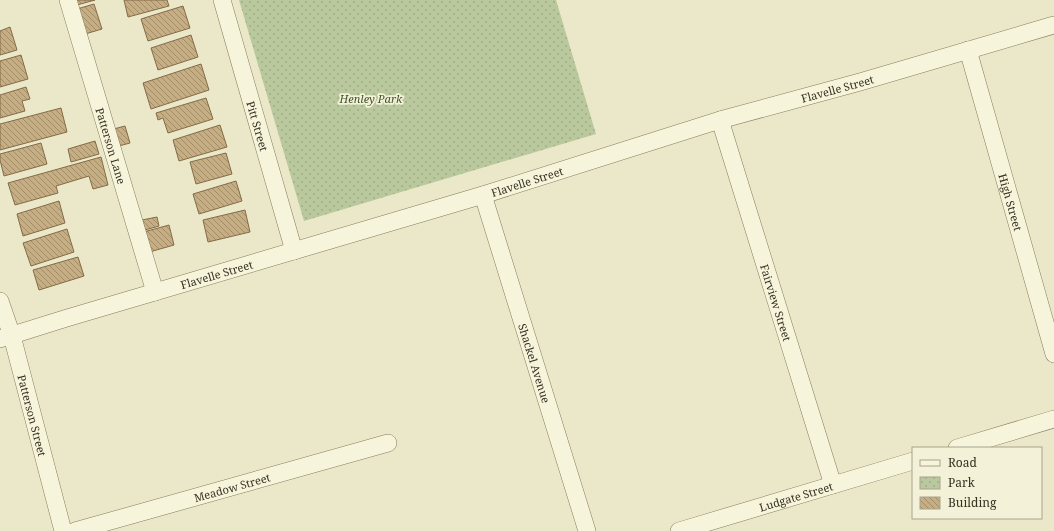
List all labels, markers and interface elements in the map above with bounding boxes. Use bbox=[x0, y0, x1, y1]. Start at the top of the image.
street label: Flavelle Street bbox=[799, 71, 875, 105]
park label: Henley Park bbox=[339, 91, 403, 106]
street label: Pitt Street bbox=[244, 99, 272, 153]
street label: Patterson Lane bbox=[93, 106, 130, 186]
street label: Flavelle Street bbox=[489, 163, 565, 200]
street label: High Street bbox=[996, 172, 1026, 232]
street label: Flavelle Street bbox=[178, 256, 254, 292]
street label: Fairview Street bbox=[758, 262, 795, 343]
street label: Shackel Avenue bbox=[516, 322, 554, 405]
street label: Patterson Street bbox=[15, 373, 51, 458]
legend bbox=[912, 447, 1042, 519]
text: Road bbox=[948, 454, 978, 471]
street label: Meadow Street bbox=[192, 469, 272, 505]
text: Park bbox=[948, 474, 976, 491]
street label: Ludgate Street bbox=[757, 478, 835, 514]
text: Building bbox=[948, 494, 997, 511]

